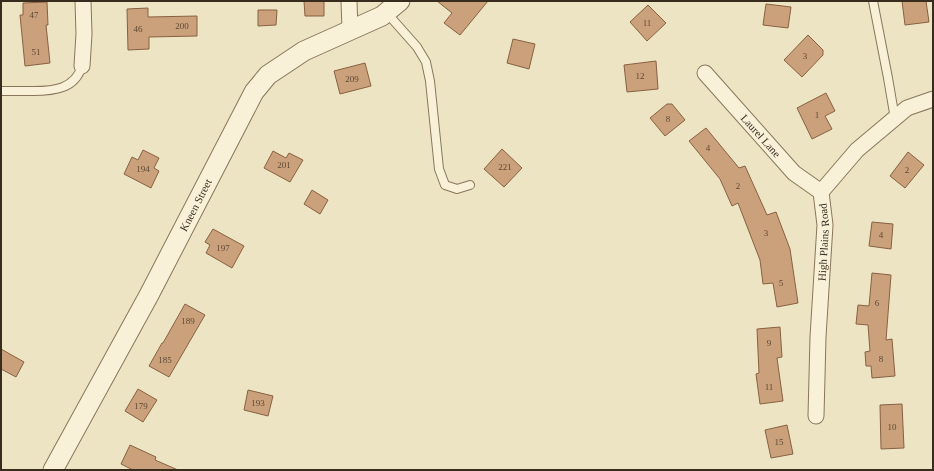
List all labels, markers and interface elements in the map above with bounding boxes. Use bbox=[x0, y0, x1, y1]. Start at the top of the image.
house number: 47 bbox=[30, 10, 39, 20]
house number: 11 bbox=[643, 18, 651, 28]
house number: 200 bbox=[175, 21, 189, 31]
house number: 46 bbox=[134, 24, 143, 34]
house number: 51 bbox=[32, 47, 41, 57]
house number: 3 bbox=[803, 51, 808, 61]
house number: 12 bbox=[636, 71, 645, 81]
house number: 209 bbox=[345, 74, 359, 84]
house number: 1 bbox=[815, 110, 819, 120]
street label: Laurel Lane bbox=[739, 112, 783, 160]
house number: 8 bbox=[666, 114, 671, 124]
house number: 4 bbox=[706, 143, 711, 153]
house number: 201 bbox=[277, 160, 291, 170]
house number: 221 bbox=[498, 162, 512, 172]
house number: 194 bbox=[136, 164, 150, 174]
house number: 2 bbox=[905, 165, 909, 175]
street label: Kneen Street bbox=[177, 177, 214, 233]
house number: 2 bbox=[736, 181, 740, 191]
street label: High Plains Road bbox=[816, 202, 831, 281]
house number: 3 bbox=[764, 228, 769, 238]
house number: 4 bbox=[879, 230, 884, 240]
house number: 197 bbox=[216, 243, 230, 253]
house number: 5 bbox=[779, 278, 784, 288]
house number: 6 bbox=[875, 298, 880, 308]
house number: 189 bbox=[181, 316, 195, 326]
house number: 9 bbox=[767, 338, 772, 348]
house number: 8 bbox=[879, 354, 884, 364]
house number: 185 bbox=[158, 355, 172, 365]
house number: 11 bbox=[765, 382, 773, 392]
house number: 193 bbox=[251, 398, 265, 408]
house number: 179 bbox=[134, 401, 148, 411]
house number: 10 bbox=[888, 422, 897, 432]
house number: 15 bbox=[775, 437, 784, 447]

